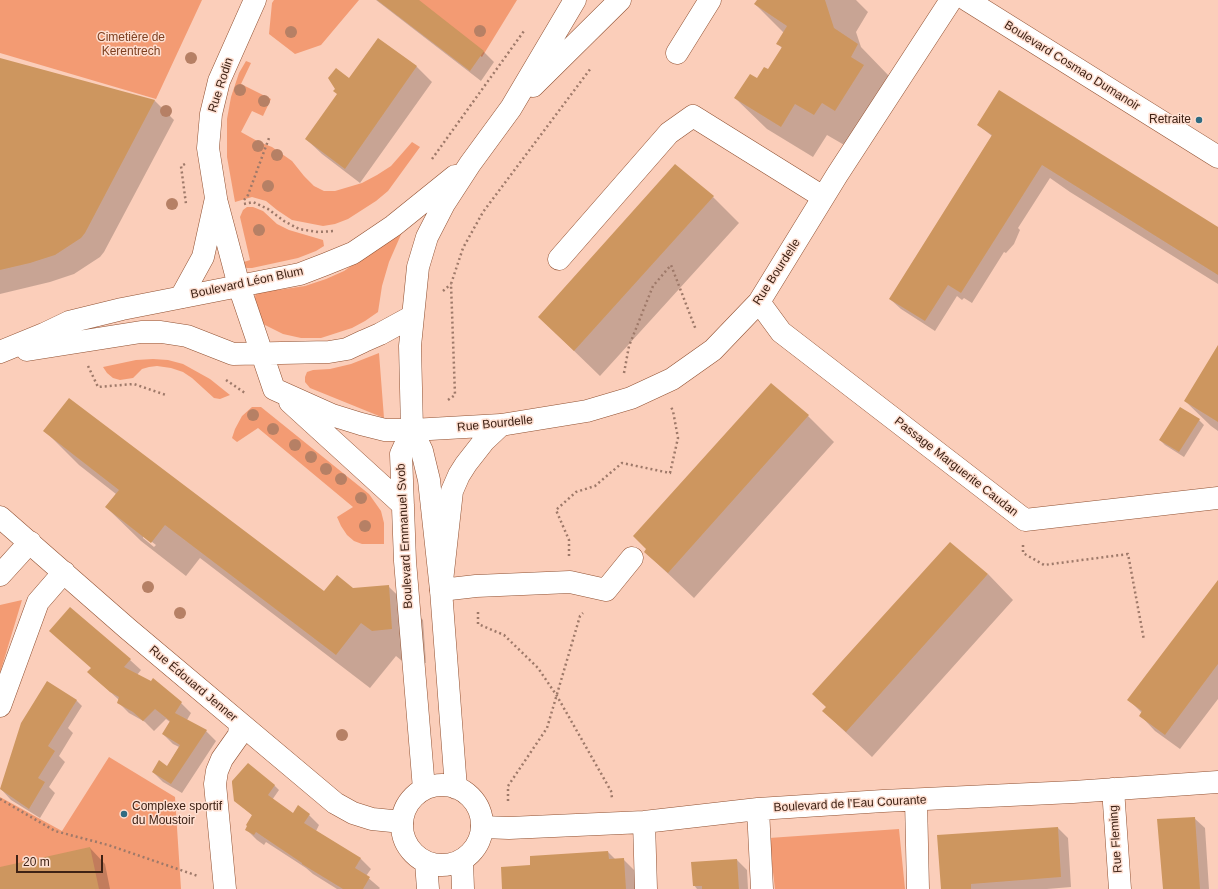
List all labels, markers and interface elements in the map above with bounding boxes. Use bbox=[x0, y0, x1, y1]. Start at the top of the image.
street label: Boulevard Cosmao Dumanoir bbox=[1001, 18, 1143, 114]
park label: Cimetière de Kerentrech bbox=[97, 31, 165, 59]
street label: Rue Rodin bbox=[205, 56, 237, 114]
place label: Retraite bbox=[1149, 113, 1191, 127]
marker: Retraite bbox=[1194, 115, 1204, 125]
street label: Rue Bourdelle bbox=[750, 236, 804, 308]
street label: Boulevard Léon Blum bbox=[189, 264, 305, 302]
street label: Rue Bourdelle bbox=[456, 413, 534, 435]
street label: Passage Marguerite Caudan bbox=[891, 414, 1021, 520]
street label: Boulevard Emmanuel Svob bbox=[394, 463, 416, 609]
street label: Rue Édouard Jenner bbox=[146, 643, 240, 725]
street label: Boulevard de l'Eau Courante bbox=[773, 793, 927, 815]
place label: Complexe sportif du Moustoir bbox=[132, 800, 222, 828]
street label: Rue Fleming bbox=[1106, 805, 1126, 873]
marker: Complexe sportif du Moustoir bbox=[119, 809, 129, 819]
scale bar bbox=[18, 847, 105, 873]
text: 20 m bbox=[23, 855, 50, 869]

